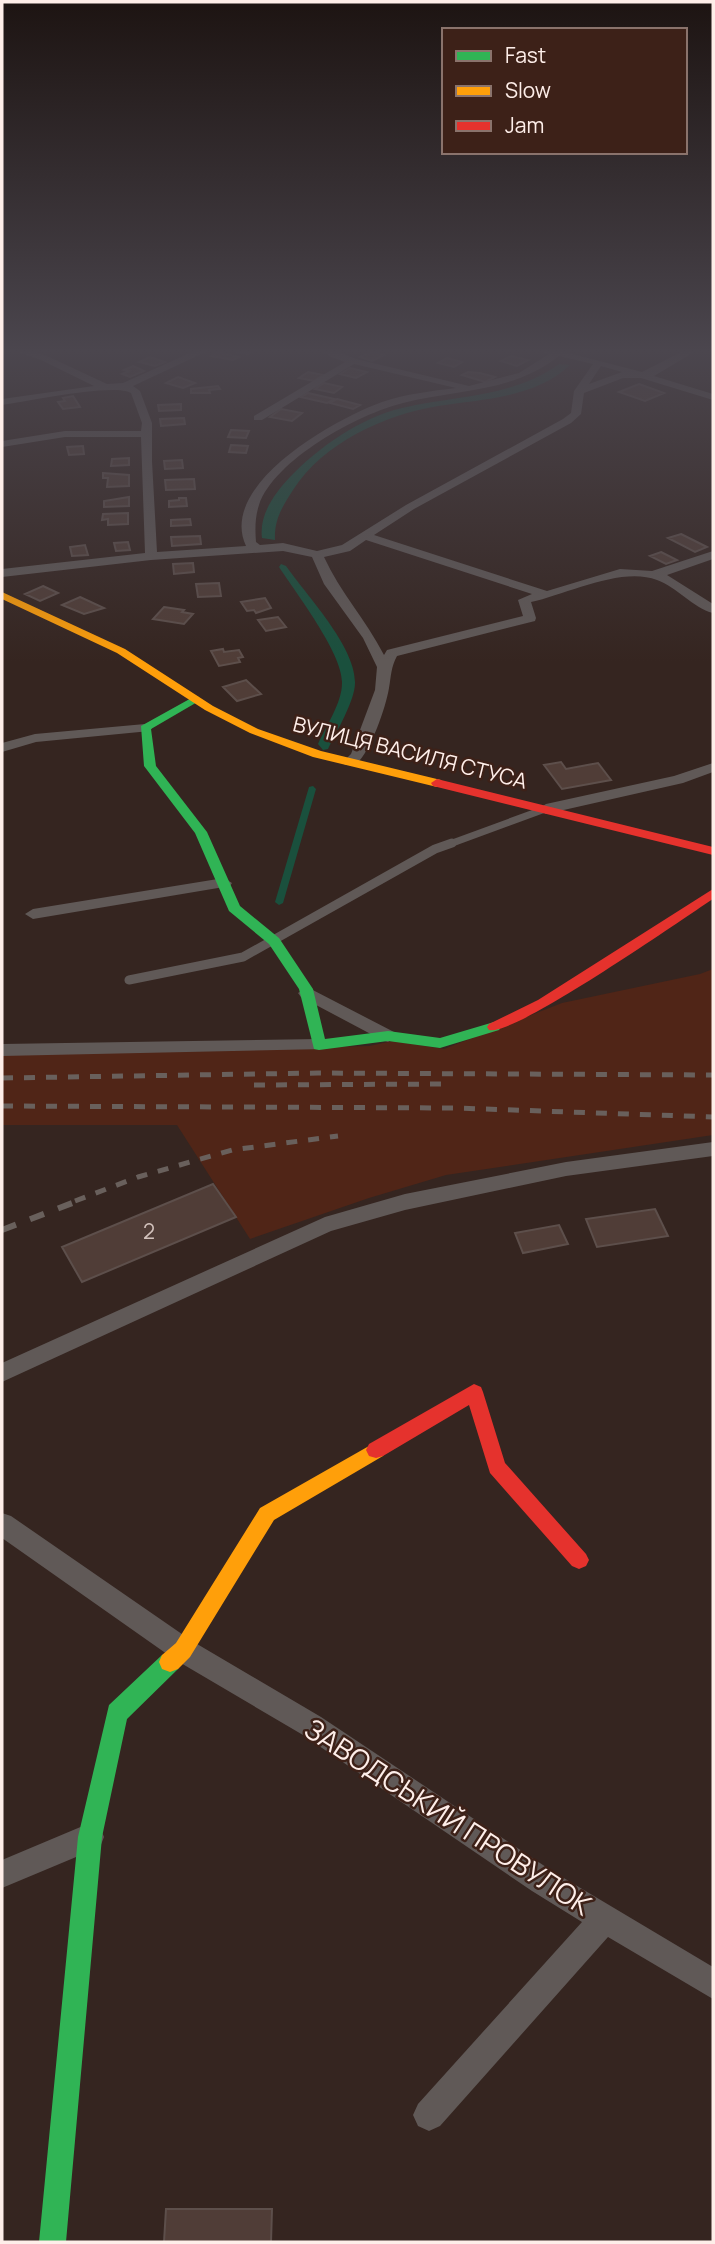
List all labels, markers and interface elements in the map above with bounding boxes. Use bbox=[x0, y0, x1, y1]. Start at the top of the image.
legend bbox=[442, 28, 687, 154]
text: Fast bbox=[505, 41, 546, 69]
text: Slow bbox=[505, 76, 551, 104]
text: Jam bbox=[505, 111, 544, 139]
street label: ВУЛИЦЯ ВАСИЛЯ СТУСА bbox=[290, 709, 530, 795]
house number: 2 bbox=[143, 1217, 155, 1245]
street label: ЗАВОДСЬКИЙ ПРОВУЛОК bbox=[298, 1709, 599, 1923]

